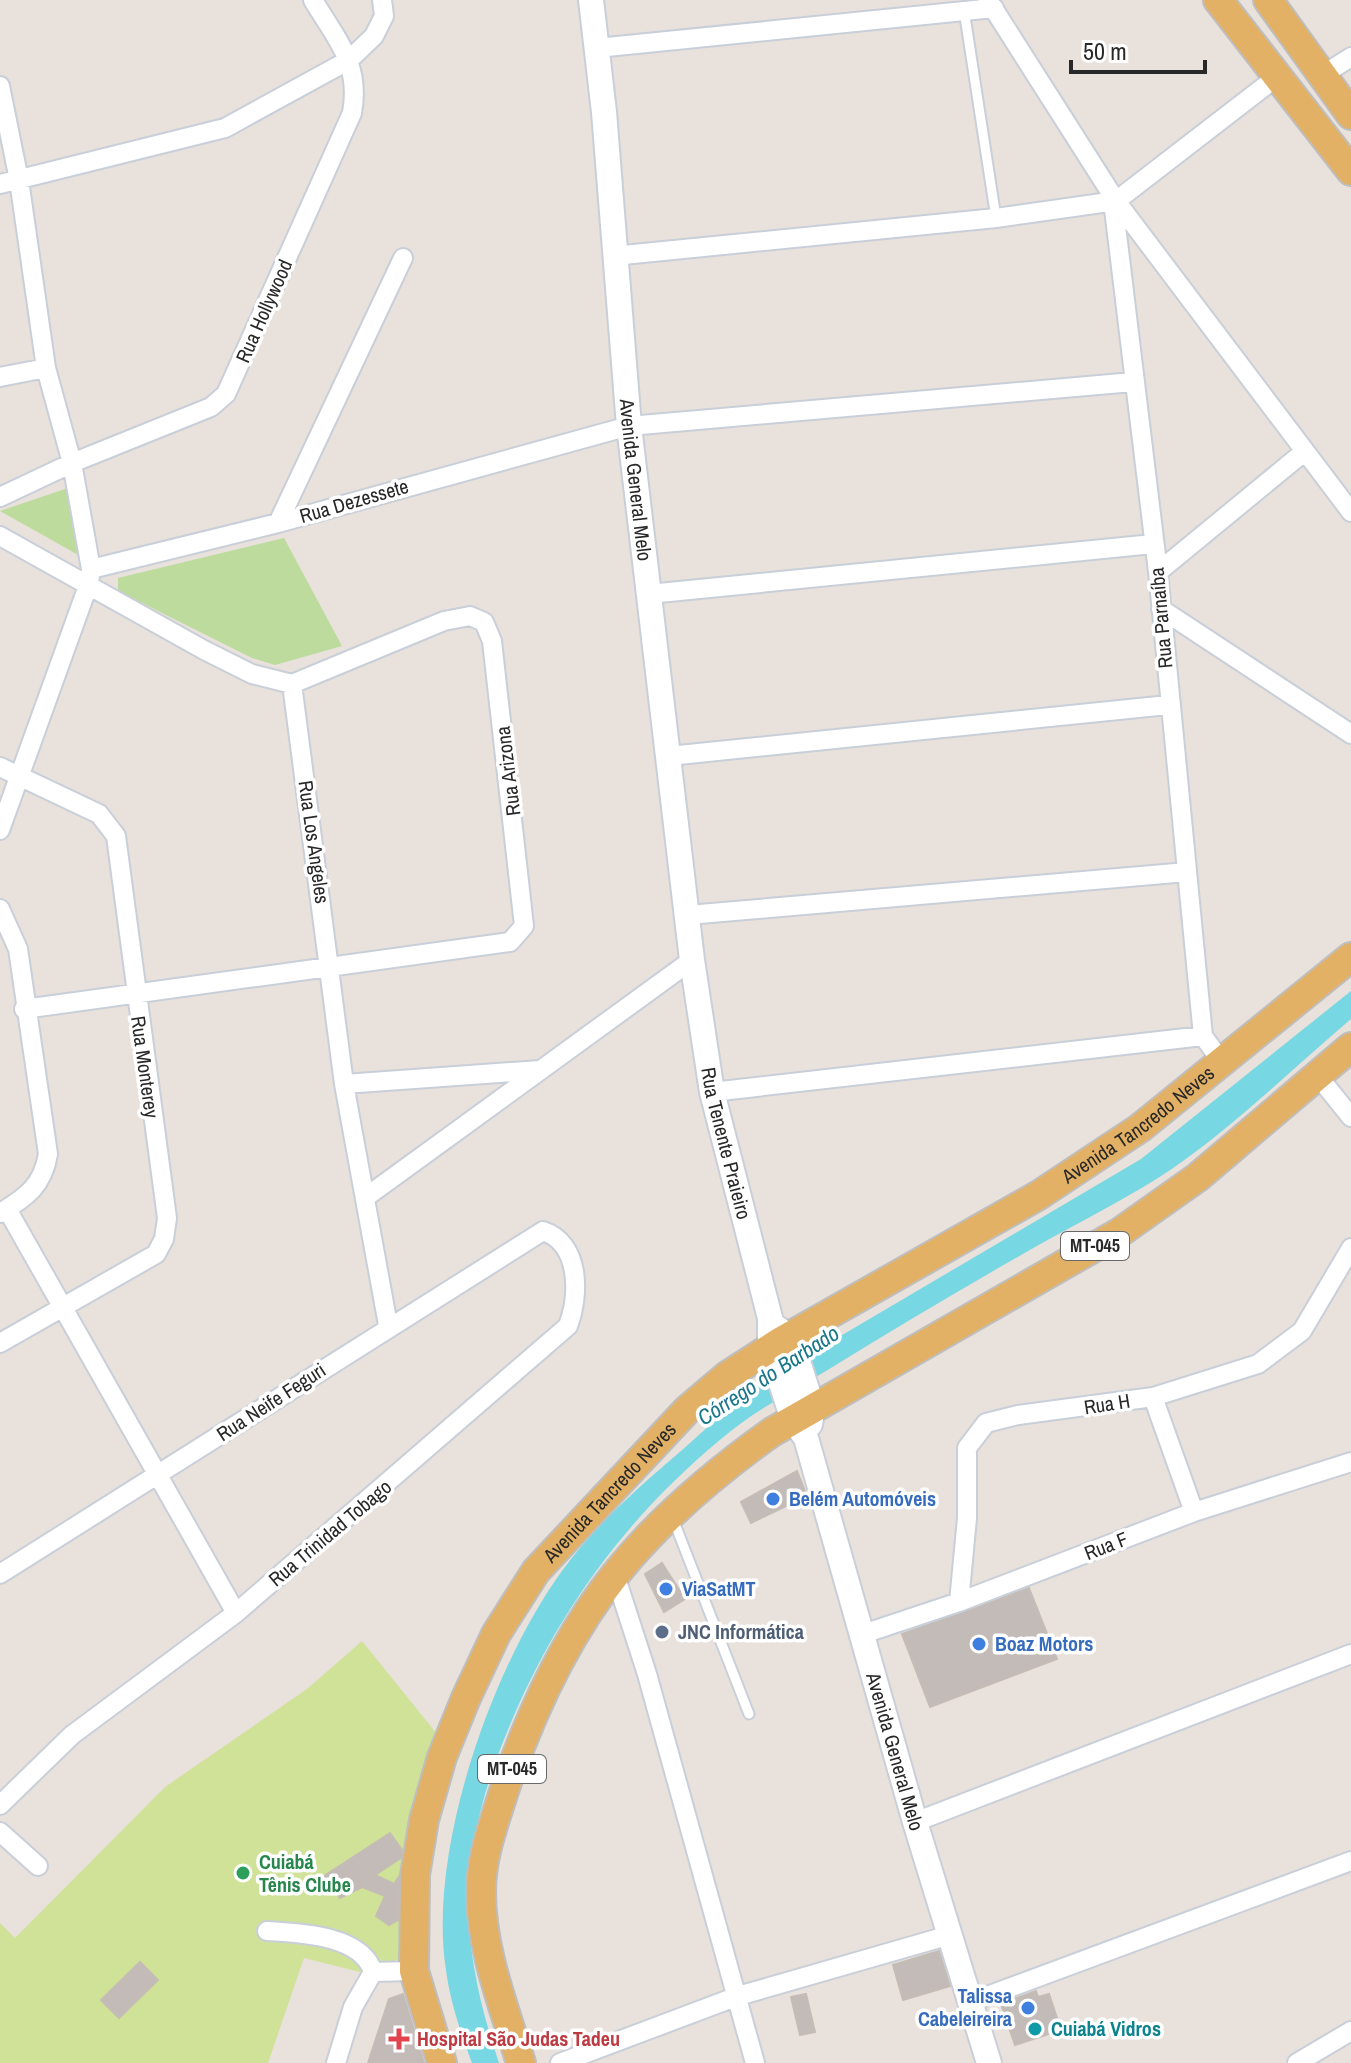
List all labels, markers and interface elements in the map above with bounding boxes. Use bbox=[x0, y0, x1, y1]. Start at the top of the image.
scale bar bbox=[1071, 24, 1205, 74]
text: 50 m bbox=[1083, 35, 1127, 67]
street label: Rua Hollywood bbox=[229, 255, 298, 367]
street label: Avenida General Melo bbox=[614, 397, 659, 562]
street label: Rua Dezessete bbox=[296, 472, 411, 529]
street label: Rua Parnaíba bbox=[1143, 566, 1178, 670]
street label: Rua Arizona bbox=[489, 725, 526, 818]
street label: Rua Los Angeles bbox=[292, 779, 336, 905]
street label: Rua Monterey bbox=[125, 1014, 166, 1121]
street label: Avenida Tancredo Neves bbox=[1055, 1059, 1220, 1190]
street label: Rua Tenente Praieiro bbox=[695, 1065, 758, 1222]
road number: MT-045 bbox=[1061, 1232, 1129, 1260]
water label: Córrego do Barbado bbox=[691, 1318, 845, 1432]
street label: Rua Neife Feguri bbox=[211, 1356, 330, 1447]
street label: Rua H bbox=[1082, 1387, 1132, 1420]
street label: Avenida Tancredo Neves bbox=[536, 1416, 682, 1569]
street label: Rua Trinidad Tobago bbox=[262, 1473, 397, 1592]
place label: Belém Automóveis bbox=[789, 1485, 936, 1512]
marker: Belém Automóveis bbox=[764, 1490, 782, 1508]
street label: Rua F bbox=[1080, 1525, 1132, 1566]
place label: ViaSatMT bbox=[682, 1575, 756, 1602]
marker: ViaSatMT bbox=[657, 1580, 675, 1598]
place label: JNC Informática bbox=[678, 1618, 804, 1645]
marker: JNC Informática bbox=[653, 1623, 671, 1641]
place label: Boaz Motors bbox=[995, 1630, 1093, 1657]
marker: Boaz Motors bbox=[970, 1635, 988, 1653]
street label: Avenida General Melo bbox=[860, 1668, 931, 1834]
road number: MT-045 bbox=[478, 1755, 546, 1783]
place label: Cuiabá Tênis Clube bbox=[259, 1848, 351, 1898]
marker: Cuiabá Tênis Clube bbox=[234, 1864, 252, 1882]
place label: Talissa Cabeleireira bbox=[918, 1982, 1012, 2032]
marker: Talissa Cabeleireira bbox=[1019, 1999, 1037, 2017]
place label: Cuiabá Vidros bbox=[1051, 2015, 1161, 2042]
marker: Cuiabá Vidros bbox=[1026, 2020, 1044, 2038]
place label: Hospital São Judas Tadeu bbox=[417, 2025, 620, 2052]
marker: Hospital São Judas Tadeu bbox=[388, 2028, 410, 2050]

